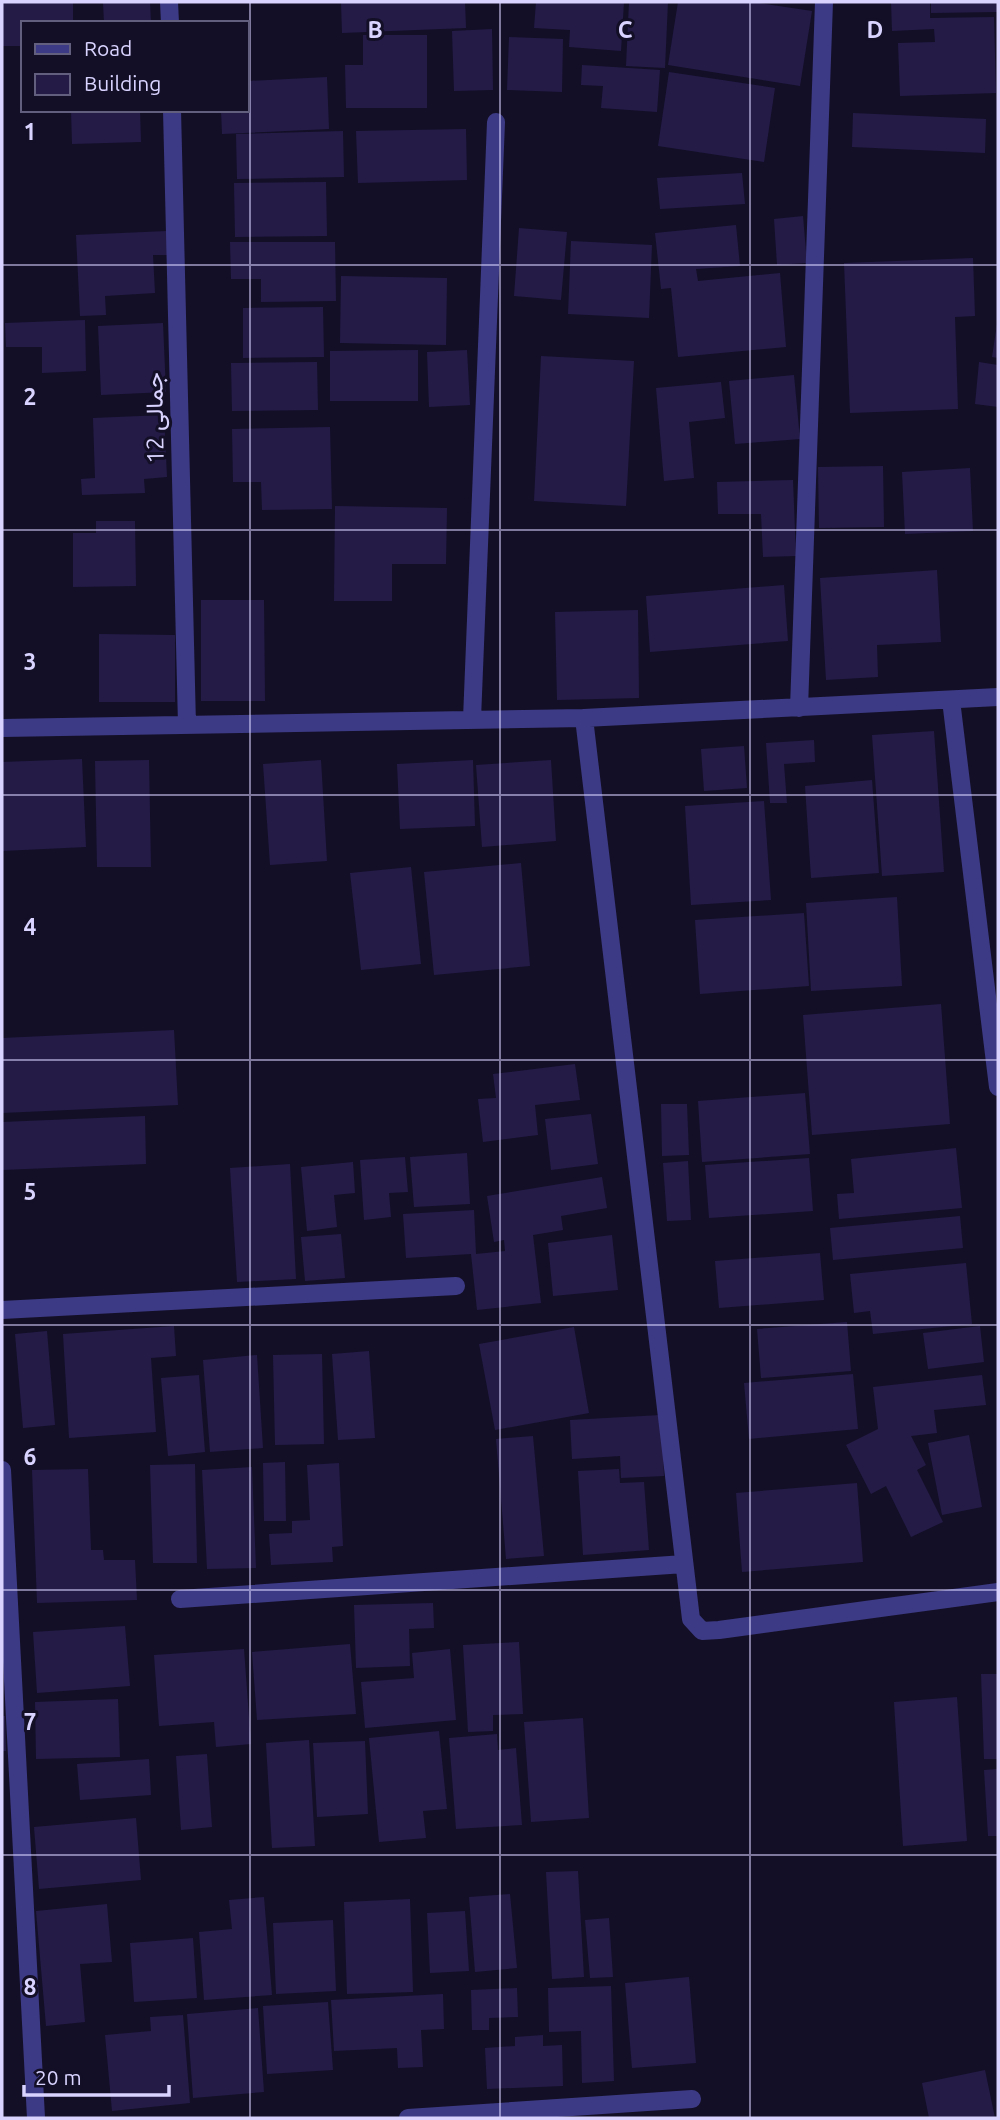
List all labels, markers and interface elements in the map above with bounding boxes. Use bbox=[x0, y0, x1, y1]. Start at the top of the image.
text: B bbox=[367, 17, 383, 42]
text: C bbox=[618, 17, 633, 42]
text: D bbox=[867, 17, 883, 42]
legend bbox=[21, 21, 248, 112]
text: Road bbox=[84, 36, 132, 60]
text: Building bbox=[84, 71, 161, 95]
text: 1 bbox=[24, 119, 36, 144]
street label: جمالی 12 bbox=[140, 372, 170, 464]
text: 2 bbox=[24, 384, 36, 409]
text: 3 bbox=[24, 649, 36, 674]
text: 4 bbox=[24, 914, 37, 939]
text: 5 bbox=[24, 1179, 36, 1204]
text: 6 bbox=[24, 1444, 37, 1469]
text: 7 bbox=[24, 1709, 36, 1734]
text: 8 bbox=[24, 1974, 36, 1999]
scale bar bbox=[24, 2054, 170, 2098]
text: 20 m bbox=[35, 2065, 82, 2089]

